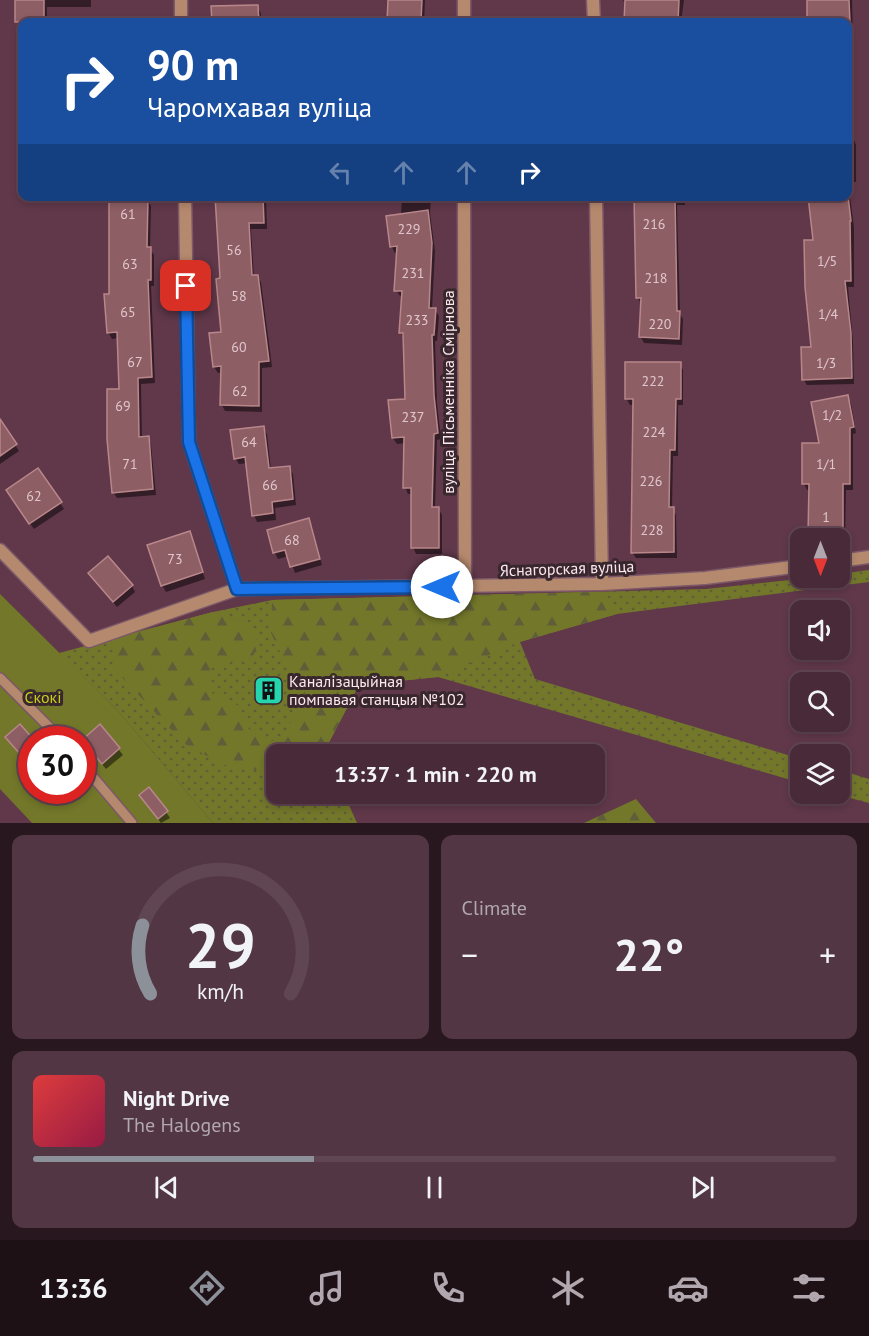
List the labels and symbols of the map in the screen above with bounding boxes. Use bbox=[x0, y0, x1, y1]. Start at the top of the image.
house number: 61 bbox=[120, 205, 136, 223]
house number: 216 bbox=[643, 215, 665, 233]
house number: 229 bbox=[398, 220, 420, 238]
house number: 56 bbox=[226, 241, 242, 259]
house number: 1/5 bbox=[817, 252, 837, 270]
house number: 63 bbox=[122, 255, 138, 273]
pin bbox=[160, 260, 211, 311]
house number: 231 bbox=[402, 264, 424, 282]
house number: 218 bbox=[645, 269, 667, 287]
house number: 58 bbox=[231, 287, 247, 305]
street label: вуліца Пісьменніка Смірнова bbox=[438, 290, 458, 494]
house number: 65 bbox=[120, 303, 136, 321]
house number: 1/4 bbox=[818, 305, 838, 323]
house number: 233 bbox=[406, 311, 428, 329]
house number: 220 bbox=[649, 315, 672, 333]
house number: 60 bbox=[231, 338, 247, 356]
house number: 67 bbox=[127, 353, 143, 371]
house number: 1/3 bbox=[816, 354, 836, 372]
house number: 222 bbox=[642, 372, 664, 390]
house number: 62 bbox=[232, 382, 248, 400]
house number: 69 bbox=[115, 397, 131, 415]
house number: 1/2 bbox=[822, 406, 842, 424]
house number: 237 bbox=[402, 408, 424, 426]
house number: 224 bbox=[643, 423, 666, 441]
house number: 64 bbox=[241, 433, 257, 451]
house number: 71 bbox=[122, 455, 138, 473]
house number: 1/1 bbox=[816, 455, 836, 473]
house number: 226 bbox=[640, 472, 662, 490]
house number: 66 bbox=[262, 476, 278, 494]
house number: 62 bbox=[26, 487, 42, 505]
house number: 1 bbox=[822, 508, 830, 526]
house number: 228 bbox=[641, 521, 663, 539]
north arrow bbox=[790, 528, 850, 588]
house number: 68 bbox=[284, 531, 300, 549]
house number: 73 bbox=[167, 550, 183, 568]
position arrow bbox=[410, 555, 474, 619]
street label: Яснагорская вуліца bbox=[499, 556, 635, 580]
place label: Каналізацыйная помпавая станцыя №102 bbox=[289, 671, 464, 709]
building icon: Каналізацыйная помпавая станцыя №102 bbox=[252, 674, 284, 706]
park label: Скокі bbox=[24, 687, 62, 707]
speed limit sign: 30 bbox=[18, 726, 96, 804]

